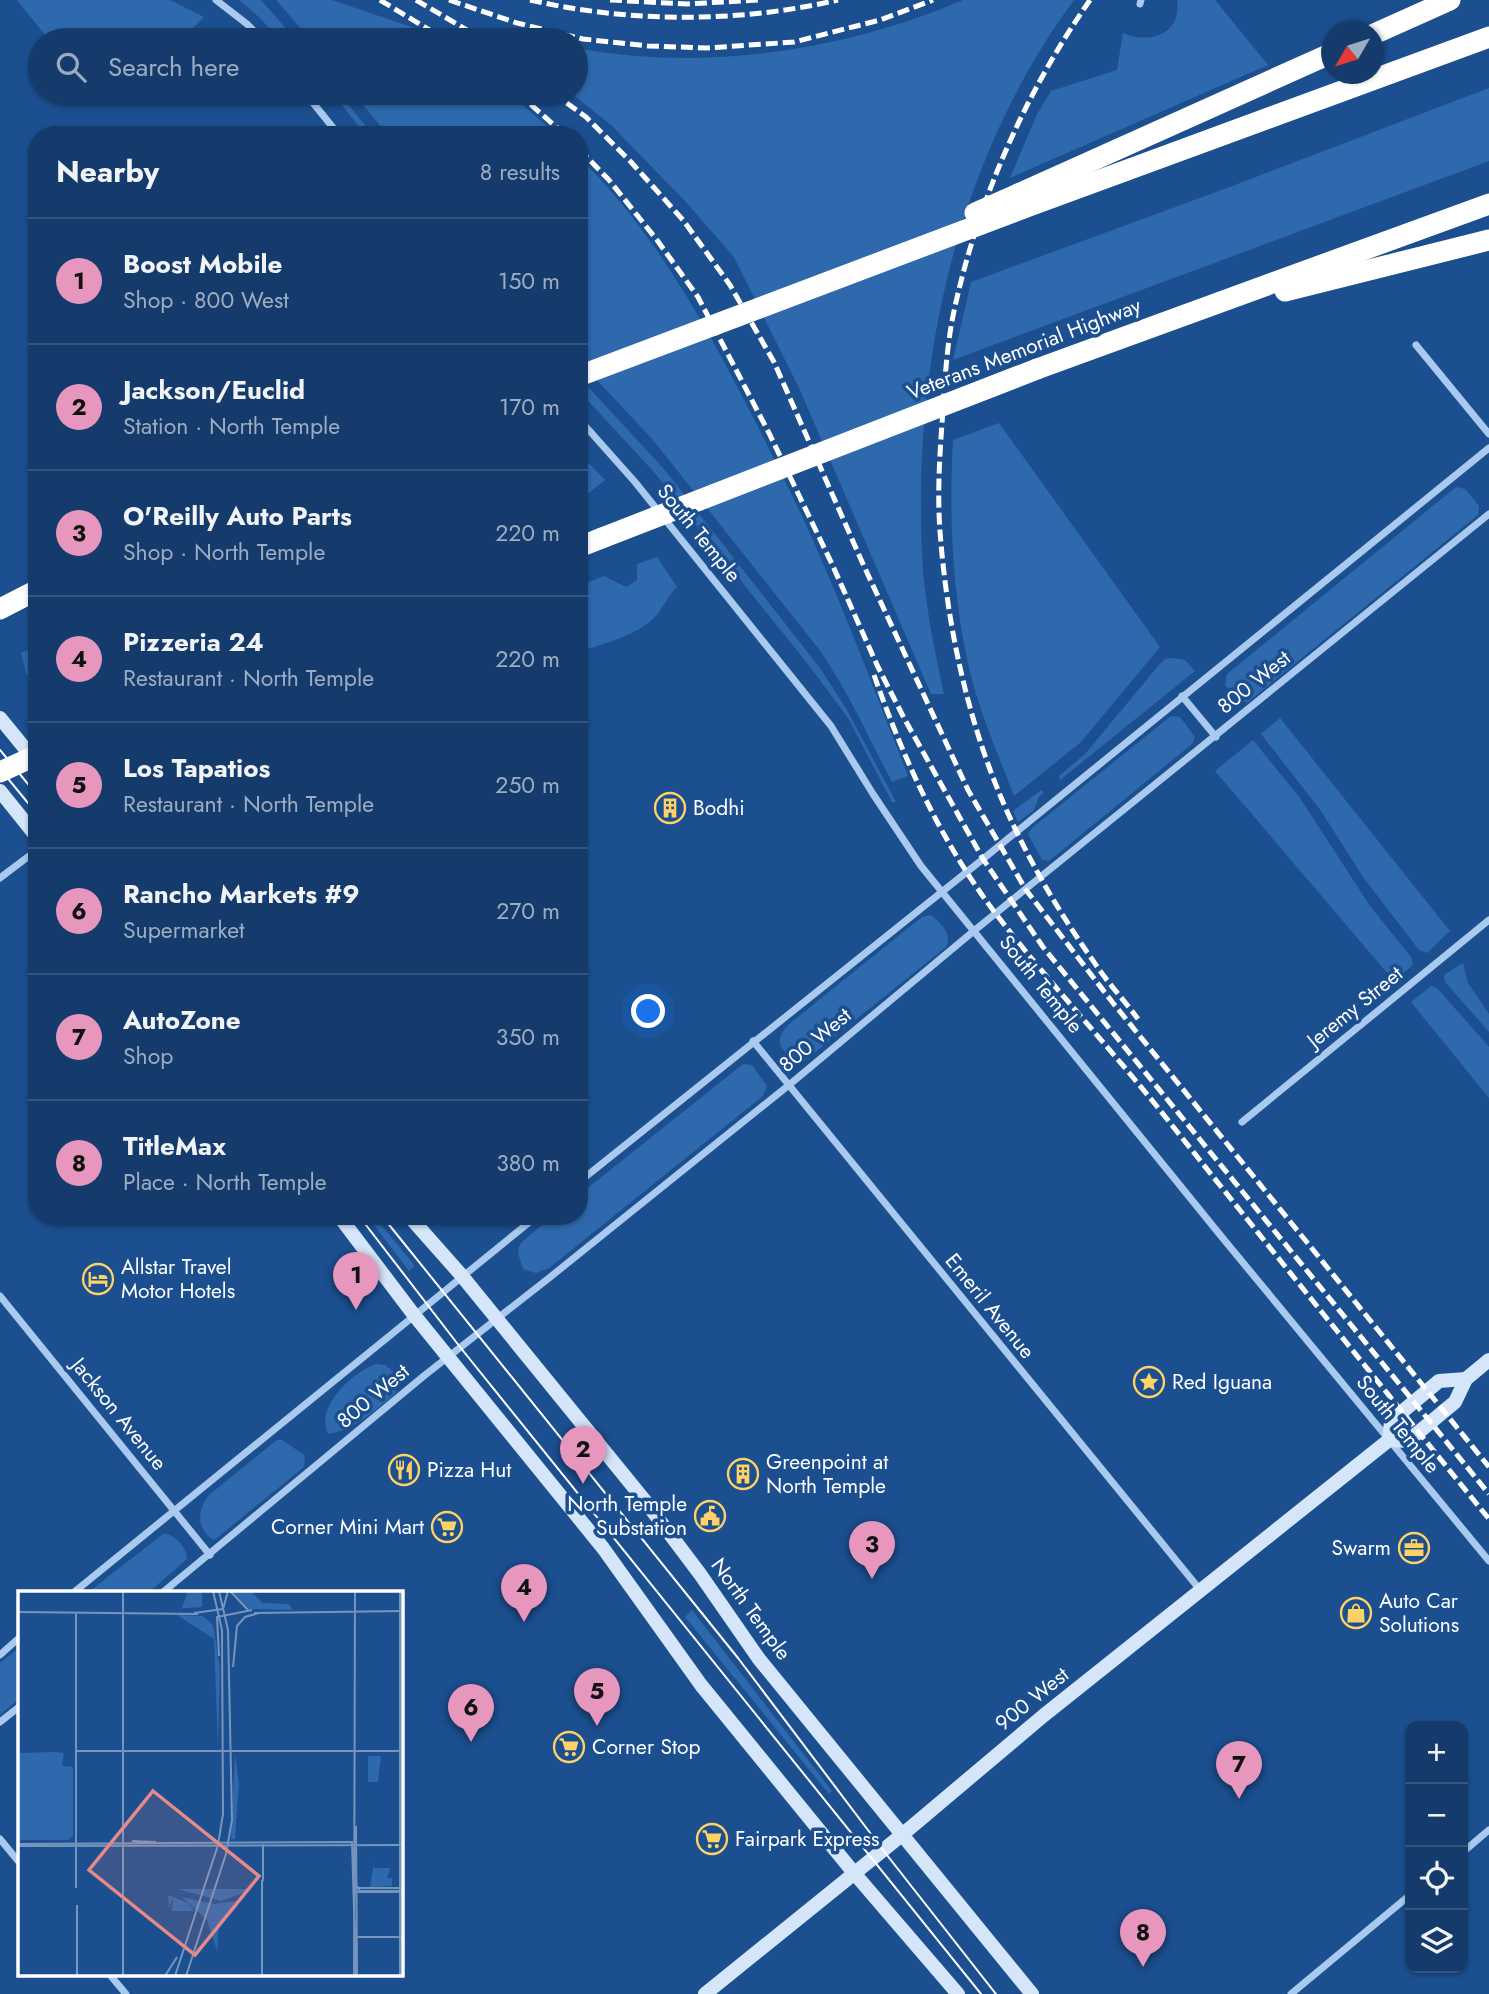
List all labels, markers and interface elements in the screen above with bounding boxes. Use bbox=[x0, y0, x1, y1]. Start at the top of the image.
north arrow bbox=[1321, 21, 1384, 84]
search box bbox=[28, 28, 588, 105]
icon: search bbox=[52, 48, 90, 86]
text: Search here bbox=[108, 48, 240, 86]
text: Nearby bbox=[56, 150, 159, 193]
text: 8 results bbox=[480, 155, 560, 189]
text: Boost Mobile bbox=[123, 245, 283, 283]
text: 1 bbox=[73, 264, 85, 298]
text: 150 m bbox=[498, 264, 560, 298]
text: Shop · 800 West bbox=[123, 283, 289, 317]
street label: Veterans Memorial Highway bbox=[903, 290, 1146, 408]
text: Jackson/Euclid bbox=[123, 371, 305, 409]
text: 2 bbox=[71, 390, 87, 424]
text: 170 m bbox=[499, 390, 560, 424]
text: Station · North Temple bbox=[123, 409, 340, 443]
street label: South Temple bbox=[650, 477, 748, 589]
text: O'Reilly Auto Parts bbox=[123, 497, 352, 535]
text: 3 bbox=[72, 516, 86, 550]
text: 220 m bbox=[495, 516, 560, 550]
text: Shop · North Temple bbox=[123, 535, 325, 569]
text: Pizzeria 24 bbox=[123, 623, 264, 661]
text: 4 bbox=[71, 642, 87, 676]
text: 220 m bbox=[495, 642, 560, 676]
street label: 800 West bbox=[1211, 643, 1297, 721]
text: Restaurant · North Temple bbox=[123, 661, 374, 695]
text: Los Tapatios bbox=[123, 749, 270, 787]
text: 5 bbox=[72, 768, 86, 802]
text: 250 m bbox=[495, 768, 560, 802]
text: Restaurant · North Temple bbox=[123, 787, 374, 821]
building icon: Bodhi bbox=[653, 791, 687, 825]
place label: Bodhi bbox=[693, 793, 745, 823]
text: Rancho Markets #9 bbox=[123, 875, 360, 913]
text: 6 bbox=[71, 894, 87, 928]
text: 270 m bbox=[496, 894, 560, 928]
text: Supermarket bbox=[123, 913, 245, 947]
street label: South Temple bbox=[992, 928, 1090, 1040]
street label: Jeremy Street bbox=[1298, 959, 1409, 1057]
your location bbox=[631, 994, 665, 1028]
text: AutoZone bbox=[123, 1001, 241, 1039]
street label: 800 West bbox=[772, 1001, 858, 1079]
text: 7 bbox=[72, 1020, 86, 1054]
text: 350 m bbox=[496, 1020, 560, 1054]
text: Shop bbox=[123, 1039, 173, 1073]
text: TitleMax bbox=[123, 1127, 226, 1165]
text: 8 bbox=[72, 1146, 86, 1180]
text: 380 m bbox=[496, 1146, 560, 1180]
text: Place · North Temple bbox=[123, 1165, 327, 1199]
street label: Emeril Avenue bbox=[938, 1247, 1042, 1365]
place label: Allstar Travel Motor Hotels bbox=[121, 1252, 235, 1306]
pin: 1 bbox=[333, 1252, 379, 1310]
hotel icon: Allstar Travel Motor Hotels bbox=[81, 1262, 115, 1296]
street label: Jackson Avenue bbox=[62, 1349, 174, 1477]
street label: 800 West bbox=[330, 1357, 416, 1435]
place icon: Red Iguana bbox=[1132, 1365, 1166, 1399]
place label: Red Iguana bbox=[1172, 1367, 1272, 1397]
street label: South Temple bbox=[1349, 1368, 1447, 1480]
pin: 2 bbox=[560, 1426, 606, 1484]
place label: Greenpoint at North Temple bbox=[766, 1447, 888, 1501]
restaurant icon: Pizza Hut bbox=[387, 1453, 421, 1487]
place label: Pizza Hut bbox=[427, 1455, 511, 1485]
building icon: Greenpoint at North Temple bbox=[726, 1457, 760, 1491]
place label: North Temple Substation bbox=[567, 1489, 687, 1543]
public building icon: North Temple Substation bbox=[693, 1499, 727, 1533]
supermarket icon: Corner Mini Mart bbox=[430, 1510, 464, 1544]
place label: Corner Mini Mart bbox=[271, 1512, 424, 1542]
pin: 3 bbox=[849, 1521, 895, 1579]
office icon: Swarm bbox=[1397, 1531, 1431, 1565]
place label: Swarm bbox=[1332, 1533, 1391, 1563]
street label: North Temple bbox=[704, 1552, 798, 1666]
pin: 4 bbox=[501, 1564, 547, 1622]
place label: Auto Car Solutions bbox=[1379, 1586, 1459, 1640]
inset map bbox=[18, 1591, 402, 1976]
shop icon: Auto Car Solutions bbox=[1339, 1596, 1373, 1630]
street label: 900 West bbox=[989, 1660, 1075, 1738]
pin: 5 bbox=[574, 1668, 620, 1726]
pin: 6 bbox=[448, 1684, 494, 1742]
map controls bbox=[1405, 1721, 1468, 1973]
button: + bbox=[1405, 1721, 1468, 1784]
supermarket icon: Corner Stop bbox=[552, 1730, 586, 1764]
place label: Corner Stop bbox=[592, 1732, 700, 1762]
pin: 7 bbox=[1216, 1741, 1262, 1799]
button: − bbox=[1405, 1784, 1468, 1847]
supermarket icon: Fairpark Express bbox=[695, 1822, 729, 1856]
place label: Fairpark Express bbox=[735, 1824, 879, 1854]
button: locate bbox=[1405, 1847, 1468, 1910]
pin: 8 bbox=[1120, 1909, 1166, 1967]
button: layers bbox=[1405, 1910, 1468, 1973]

